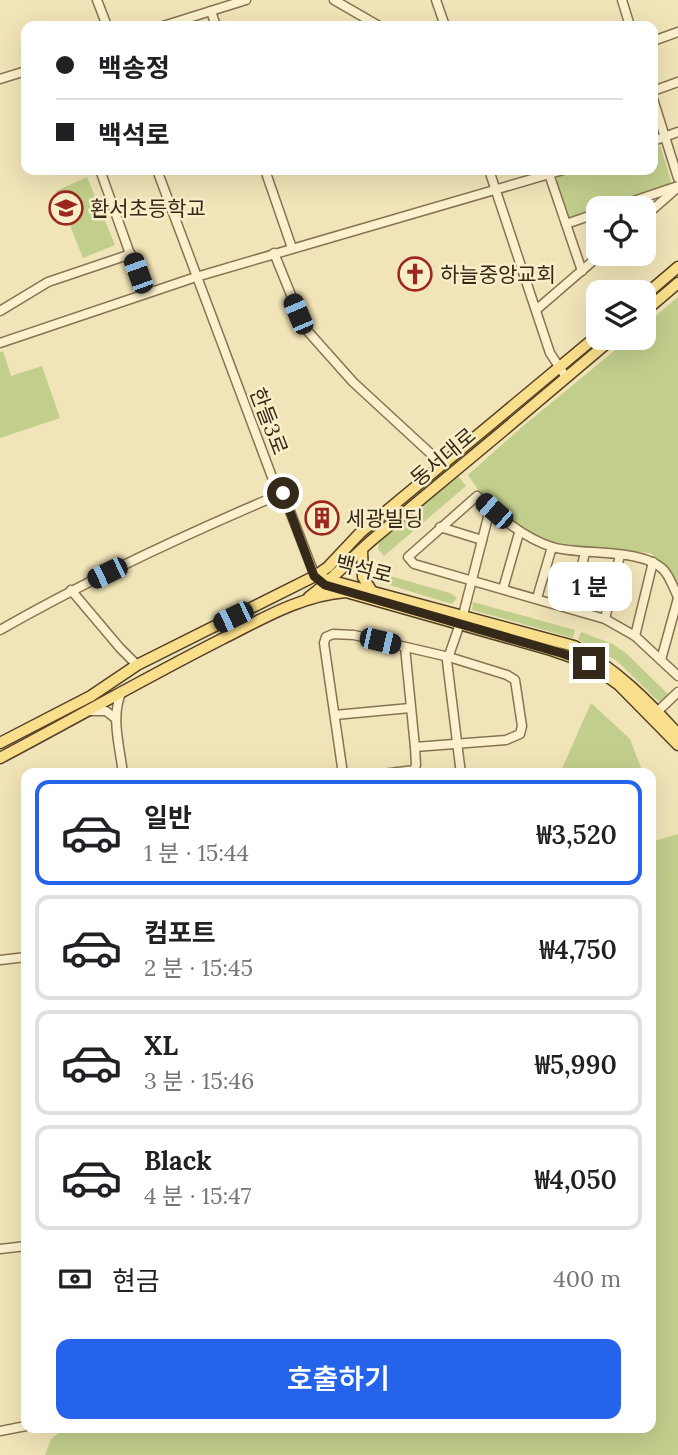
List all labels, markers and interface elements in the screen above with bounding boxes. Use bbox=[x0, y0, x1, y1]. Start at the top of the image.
text: 백송정 bbox=[98, 51, 170, 84]
text: 백석로 bbox=[98, 118, 170, 151]
school or university icon: 환서초등학교 bbox=[47, 189, 85, 227]
place label: 환서초등학교 bbox=[90, 195, 206, 222]
map controls bbox=[586, 196, 656, 350]
button: locate bbox=[586, 196, 656, 266]
car bbox=[121, 250, 156, 296]
church icon: 하늘중앙교회 bbox=[396, 255, 434, 293]
place label: 하늘중앙교회 bbox=[440, 261, 556, 288]
button: layers bbox=[586, 280, 656, 350]
car bbox=[281, 291, 316, 337]
street label: 한들3로 bbox=[244, 384, 294, 458]
street label: 동서대로 bbox=[405, 422, 481, 492]
route start bbox=[267, 477, 299, 509]
car bbox=[472, 489, 517, 533]
building icon: 세광빌딩 bbox=[303, 499, 341, 537]
place label: 세광빌딩 bbox=[346, 505, 423, 532]
street label: 백석로 bbox=[333, 549, 395, 589]
car bbox=[84, 554, 131, 592]
callout: 1 분 bbox=[547, 562, 631, 610]
text: 1 분 bbox=[572, 572, 608, 601]
car bbox=[210, 598, 257, 636]
car bbox=[358, 626, 403, 656]
route end bbox=[573, 647, 605, 679]
icon: car bbox=[60, 801, 123, 864]
text: 일반 bbox=[144, 801, 192, 834]
text: ₩3,520 bbox=[536, 818, 617, 851]
text: 1 분 · 15:44 bbox=[144, 838, 249, 867]
icon: car bbox=[60, 916, 123, 979]
text: 컴포트 bbox=[144, 916, 216, 949]
text: ₩4,750 bbox=[539, 933, 617, 966]
text: 2 분 · 15:45 bbox=[144, 953, 253, 982]
text: XL bbox=[144, 1029, 178, 1062]
icon: car bbox=[60, 1031, 123, 1094]
text: ₩5,990 bbox=[535, 1048, 617, 1081]
text: 3 분 · 15:46 bbox=[144, 1066, 254, 1095]
text: Black bbox=[144, 1144, 212, 1177]
icon: car bbox=[60, 1146, 123, 1209]
text: ₩4,050 bbox=[535, 1163, 617, 1196]
text: 4 분 · 15:47 bbox=[144, 1181, 251, 1210]
icon: cash bbox=[56, 1260, 94, 1298]
text: 현금 bbox=[112, 1264, 160, 1297]
text: 400 m bbox=[553, 1264, 621, 1293]
button: 호출하기 bbox=[56, 1339, 621, 1419]

